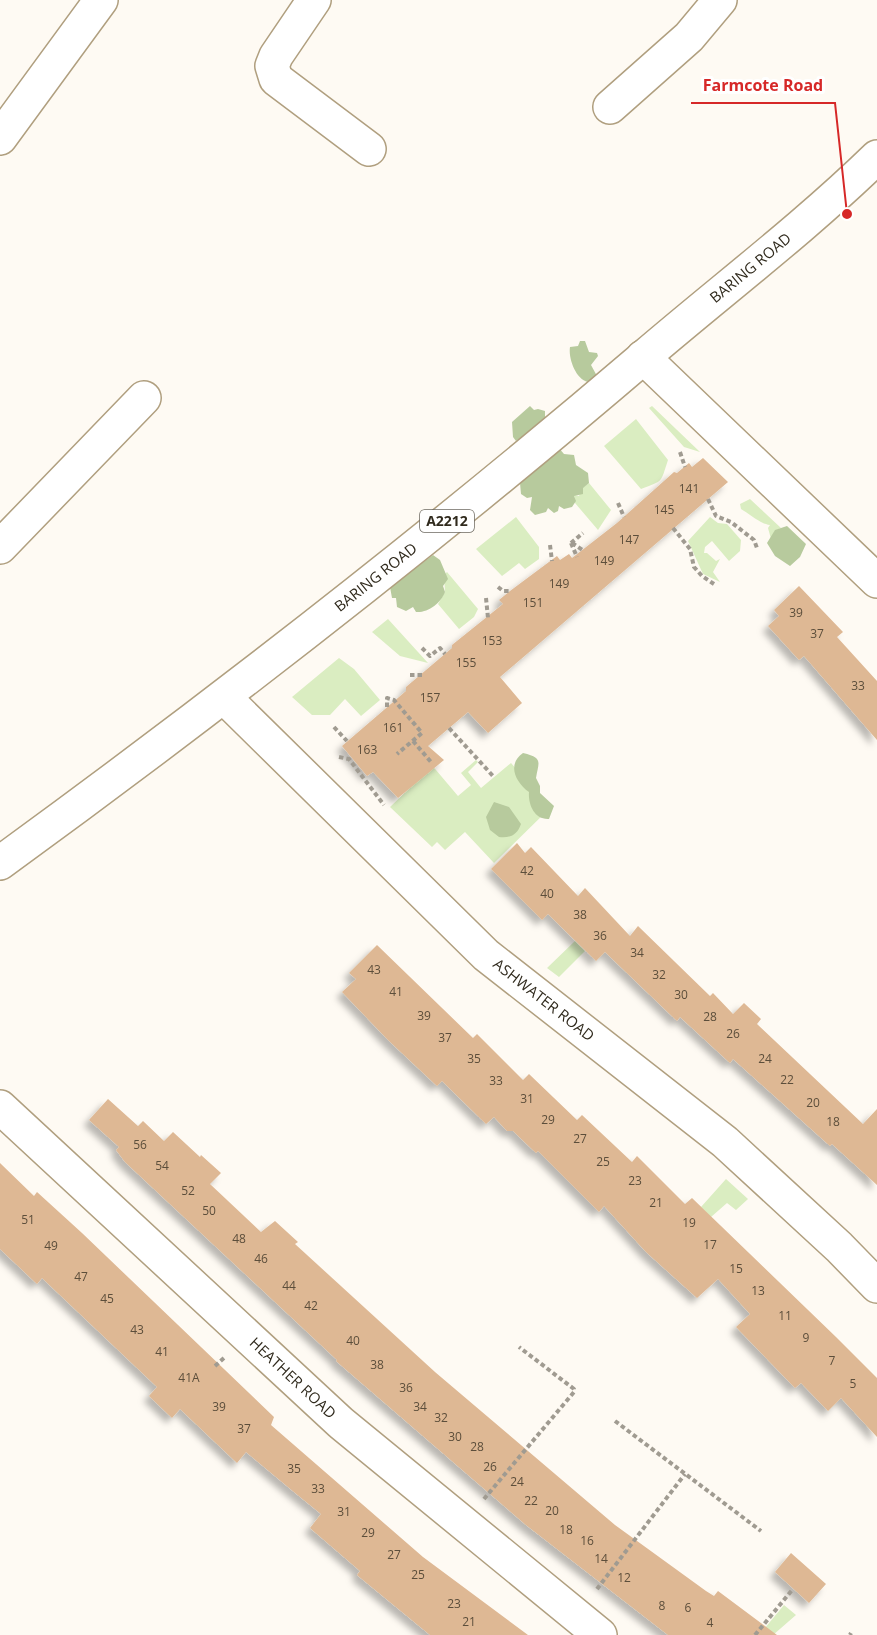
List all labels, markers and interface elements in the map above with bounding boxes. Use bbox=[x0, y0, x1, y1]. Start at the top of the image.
callout: Farmcote Road bbox=[691, 69, 835, 103]
text: Farmcote Road bbox=[703, 74, 823, 96]
street label: BARING ROAD bbox=[705, 228, 795, 307]
house number: 141 bbox=[679, 480, 699, 497]
house number: 145 bbox=[654, 501, 674, 518]
road number: A2212 bbox=[420, 510, 474, 532]
house number: 147 bbox=[619, 531, 639, 548]
street label: BARING ROAD bbox=[330, 538, 421, 616]
house number: 149 bbox=[594, 552, 614, 569]
house number: 149 bbox=[549, 575, 569, 592]
house number: 151 bbox=[523, 594, 543, 611]
house number: 39 bbox=[789, 604, 803, 621]
house number: 37 bbox=[810, 625, 824, 642]
house number: 153 bbox=[482, 632, 502, 649]
house number: 155 bbox=[456, 654, 476, 671]
house number: 33 bbox=[851, 677, 865, 694]
house number: 157 bbox=[420, 689, 440, 706]
house number: 161 bbox=[383, 719, 403, 736]
house number: 163 bbox=[357, 741, 377, 758]
house number: 42 bbox=[520, 862, 534, 879]
house number: 40 bbox=[540, 885, 554, 902]
house number: 38 bbox=[573, 906, 587, 923]
house number: 36 bbox=[593, 927, 607, 944]
house number: 34 bbox=[630, 944, 644, 961]
street label: ASHWATER ROAD bbox=[490, 954, 599, 1045]
house number: 43 bbox=[367, 961, 381, 978]
house number: 32 bbox=[652, 966, 666, 983]
house number: 41 bbox=[389, 983, 403, 1000]
house number: 30 bbox=[674, 986, 688, 1003]
house number: 39 bbox=[417, 1007, 431, 1024]
house number: 28 bbox=[703, 1008, 717, 1025]
house number: 26 bbox=[726, 1025, 740, 1042]
house number: 37 bbox=[438, 1029, 452, 1046]
house number: 35 bbox=[467, 1050, 481, 1067]
house number: 24 bbox=[758, 1050, 772, 1067]
house number: 22 bbox=[780, 1071, 794, 1088]
house number: 33 bbox=[489, 1072, 503, 1089]
house number: 31 bbox=[520, 1090, 534, 1107]
house number: 20 bbox=[806, 1094, 820, 1111]
house number: 29 bbox=[541, 1111, 555, 1128]
house number: 18 bbox=[826, 1113, 840, 1130]
house number: 27 bbox=[573, 1130, 587, 1147]
house number: 56 bbox=[133, 1136, 147, 1153]
house number: 25 bbox=[596, 1153, 610, 1170]
house number: 54 bbox=[155, 1157, 169, 1174]
house number: 23 bbox=[628, 1172, 642, 1189]
house number: 52 bbox=[181, 1182, 195, 1199]
house number: 21 bbox=[649, 1194, 663, 1211]
house number: 50 bbox=[202, 1202, 216, 1219]
house number: 51 bbox=[21, 1211, 35, 1228]
house number: 19 bbox=[682, 1214, 696, 1231]
house number: 48 bbox=[232, 1230, 246, 1247]
house number: 17 bbox=[703, 1236, 717, 1253]
house number: 49 bbox=[44, 1237, 58, 1254]
house number: 46 bbox=[254, 1250, 268, 1267]
house number: 15 bbox=[729, 1260, 743, 1277]
house number: 47 bbox=[74, 1268, 88, 1285]
house number: 44 bbox=[282, 1277, 296, 1294]
house number: 13 bbox=[751, 1282, 765, 1299]
house number: 45 bbox=[100, 1290, 114, 1307]
house number: 42 bbox=[304, 1297, 318, 1314]
house number: 11 bbox=[778, 1307, 792, 1324]
house number: 43 bbox=[130, 1321, 144, 1338]
house number: 9 bbox=[803, 1329, 810, 1346]
street label: HEATHER ROAD bbox=[246, 1332, 341, 1423]
house number: 40 bbox=[346, 1332, 360, 1349]
house number: 41 bbox=[155, 1343, 169, 1360]
house number: 7 bbox=[829, 1352, 836, 1369]
house number: 38 bbox=[370, 1356, 384, 1373]
house number: 41A bbox=[178, 1369, 200, 1386]
house number: 5 bbox=[850, 1375, 857, 1392]
house number: 36 bbox=[399, 1379, 413, 1396]
house number: 39 bbox=[212, 1398, 226, 1415]
house number: 34 bbox=[413, 1398, 427, 1415]
house number: 32 bbox=[434, 1409, 448, 1426]
house number: 37 bbox=[237, 1420, 251, 1437]
house number: 30 bbox=[448, 1428, 462, 1445]
house number: 28 bbox=[470, 1438, 484, 1455]
house number: 26 bbox=[483, 1458, 497, 1475]
house number: 35 bbox=[287, 1460, 301, 1477]
house number: 24 bbox=[510, 1473, 524, 1490]
house number: 33 bbox=[311, 1480, 325, 1497]
house number: 22 bbox=[524, 1492, 538, 1509]
house number: 20 bbox=[545, 1502, 559, 1519]
house number: 31 bbox=[337, 1503, 351, 1520]
house number: 18 bbox=[559, 1521, 573, 1538]
house number: 29 bbox=[361, 1524, 375, 1541]
house number: 16 bbox=[580, 1532, 594, 1549]
house number: 27 bbox=[387, 1546, 401, 1563]
house number: 14 bbox=[594, 1550, 608, 1567]
house number: 25 bbox=[411, 1566, 425, 1583]
house number: 12 bbox=[617, 1569, 631, 1586]
house number: 23 bbox=[447, 1595, 461, 1612]
house number: 8 bbox=[659, 1597, 666, 1614]
house number: 6 bbox=[685, 1599, 692, 1616]
house number: 21 bbox=[462, 1613, 476, 1630]
house number: 4 bbox=[707, 1614, 714, 1631]

